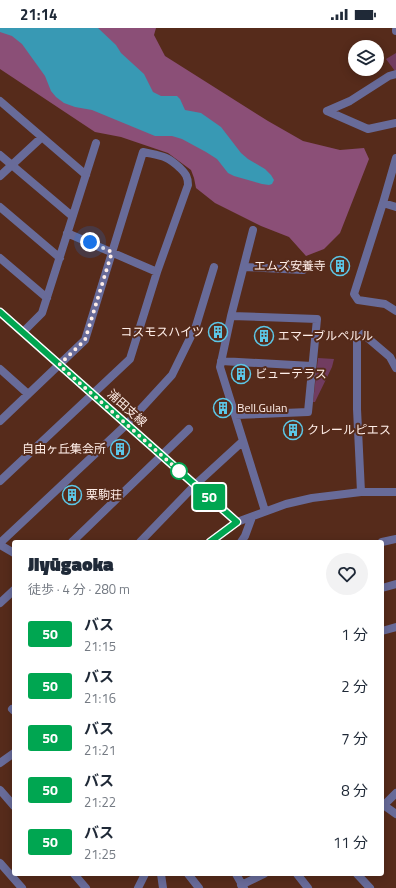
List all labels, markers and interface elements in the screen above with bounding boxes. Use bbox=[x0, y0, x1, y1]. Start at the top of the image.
text: 21:14 bbox=[20, 3, 57, 26]
map controls bbox=[348, 40, 384, 76]
button: layers bbox=[348, 40, 384, 76]
your location bbox=[80, 232, 100, 252]
building icon: エムズ安養寺 bbox=[329, 255, 351, 277]
place label: エムズ安養寺 bbox=[254, 256, 326, 275]
building icon: コスモスハイツ bbox=[207, 321, 229, 343]
place label: コスモスハイツ bbox=[120, 322, 204, 341]
building icon: エマーブルペルル bbox=[253, 325, 275, 347]
place label: エマーブルペルル bbox=[278, 326, 373, 345]
building icon: ビューテラス bbox=[230, 363, 252, 385]
place label: ビューテラス bbox=[255, 364, 327, 383]
street label: 浦田支線 bbox=[103, 385, 152, 431]
building icon: Bell.Gulan bbox=[212, 397, 234, 419]
place label: Bell.Gulan bbox=[237, 398, 287, 417]
building icon: クレールピエス bbox=[282, 419, 304, 441]
place label: クレールピエス bbox=[307, 420, 391, 439]
building icon: 自由ヶ丘集会所 bbox=[109, 438, 131, 460]
place label: 自由ヶ丘集会所 bbox=[22, 439, 106, 458]
unlabelled marker bbox=[170, 462, 188, 480]
building icon: 栗駒荘 bbox=[61, 484, 83, 506]
line badge: 50 bbox=[191, 484, 227, 510]
place label: 栗駒荘 bbox=[86, 485, 122, 504]
text: 50 bbox=[201, 486, 217, 507]
text: Jiyūgaoka bbox=[28, 549, 114, 578]
button: heart bbox=[326, 553, 368, 595]
text: 徒歩 · 4 分 · 280 m bbox=[28, 579, 130, 599]
text: バス bbox=[84, 613, 114, 636]
text: 50 bbox=[42, 623, 58, 644]
text: 1 分 bbox=[341, 623, 368, 646]
text: 21:15 bbox=[84, 636, 116, 656]
text: バス bbox=[84, 665, 114, 688]
text: 50 bbox=[42, 675, 58, 696]
text: 2 分 bbox=[341, 675, 368, 698]
text: 21:16 bbox=[84, 688, 116, 708]
text: バス bbox=[84, 717, 114, 740]
text: 50 bbox=[42, 727, 58, 748]
text: 7 分 bbox=[341, 727, 368, 750]
text: 21:21 bbox=[84, 740, 116, 760]
text: バス bbox=[84, 769, 114, 792]
text: 50 bbox=[42, 779, 58, 800]
text: 8 分 bbox=[341, 779, 368, 802]
text: 21:22 bbox=[84, 792, 116, 812]
text: バス bbox=[84, 821, 114, 844]
text: 50 bbox=[42, 831, 58, 852]
text: 11 分 bbox=[333, 831, 368, 854]
text: 21:25 bbox=[84, 844, 116, 864]

